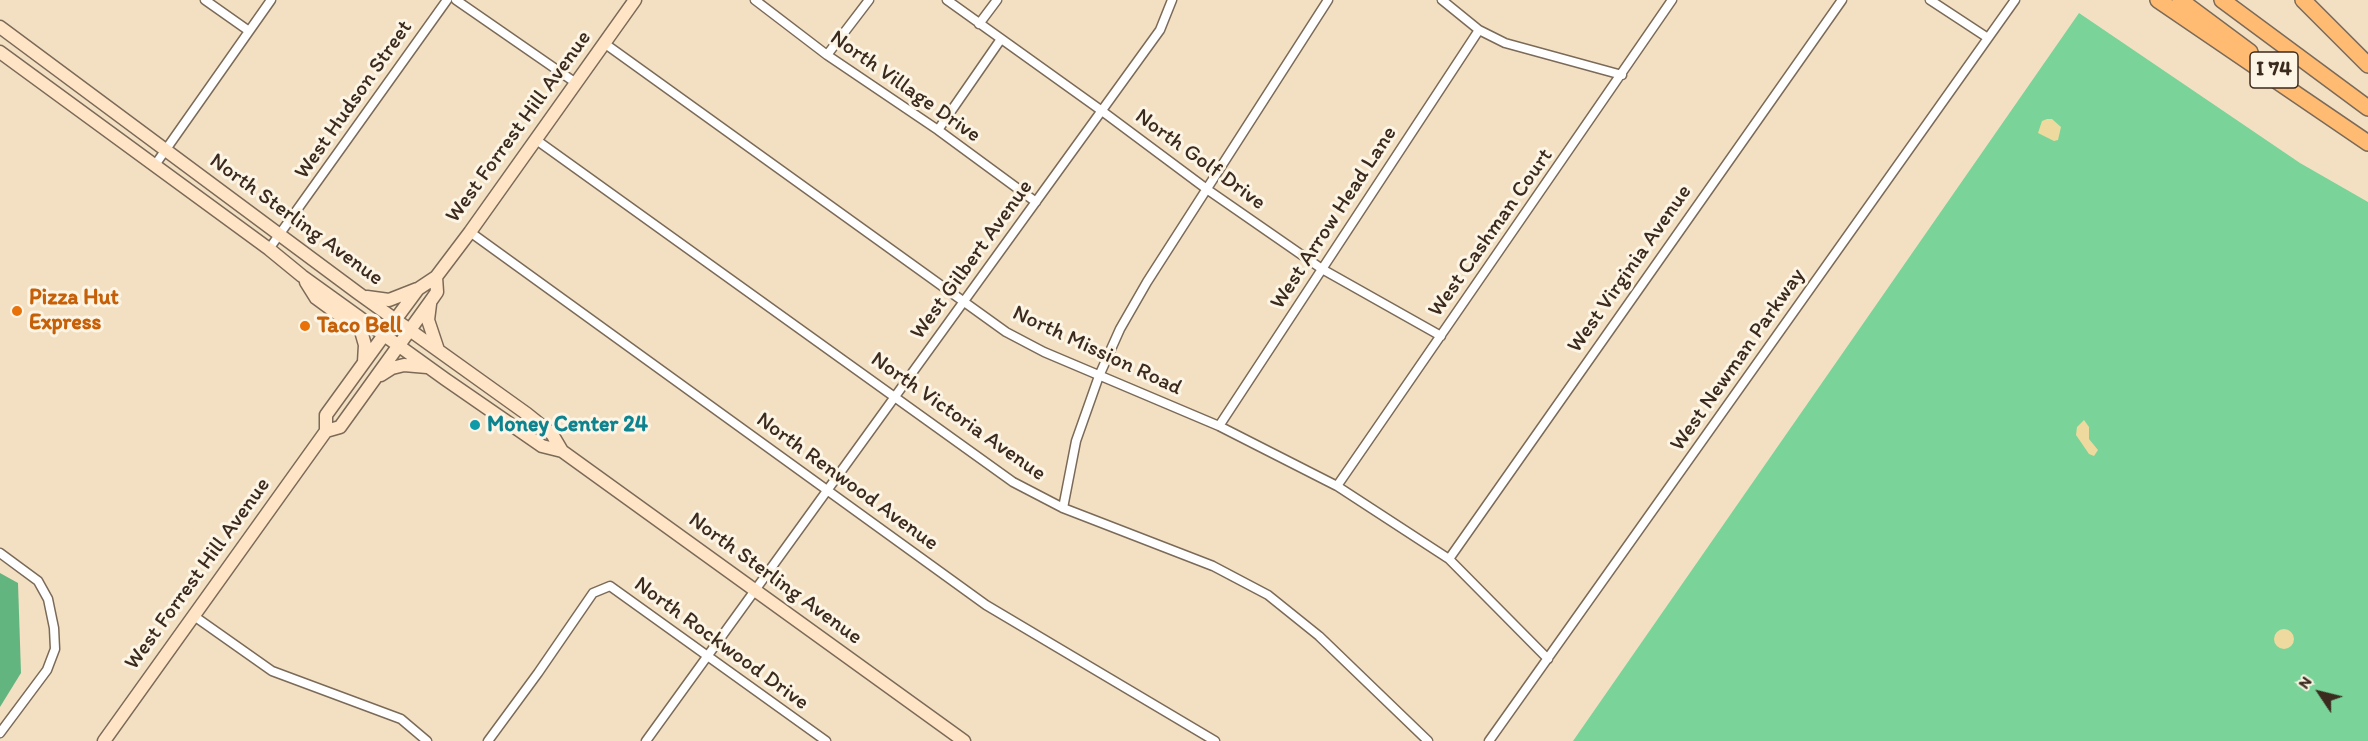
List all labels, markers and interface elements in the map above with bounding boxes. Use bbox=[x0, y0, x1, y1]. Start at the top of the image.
street label: West Hudson Street bbox=[289, 16, 419, 184]
street label: North Village Drive bbox=[825, 25, 985, 149]
street label: West Forrest Hill Avenue bbox=[440, 26, 598, 228]
road number: I 74 bbox=[2250, 52, 2298, 88]
street label: North Golf Drive bbox=[1129, 104, 1271, 216]
street label: West Arrow Head Lane bbox=[1265, 122, 1403, 314]
street label: West Cashman Court bbox=[1423, 144, 1559, 322]
street label: North Sterling Avenue bbox=[204, 148, 388, 292]
street label: West Gilbert Avenue bbox=[905, 175, 1039, 345]
street label: West Virginia Avenue bbox=[1562, 180, 1698, 358]
street label: West Newman Parkway bbox=[1665, 263, 1811, 457]
place label: Pizza Hut Express bbox=[29, 285, 119, 336]
street label: North Mission Road bbox=[1008, 300, 1186, 402]
marker: Pizza Hut Express bbox=[10, 304, 24, 318]
place label: Taco Bell bbox=[317, 313, 402, 339]
marker: Taco Bell bbox=[298, 319, 312, 333]
street label: North Victoria Avenue bbox=[865, 347, 1051, 487]
street label: North Renwood Avenue bbox=[751, 407, 943, 557]
place label: Money Center 24 bbox=[487, 412, 648, 438]
marker: Money Center 24 bbox=[468, 418, 482, 432]
street label: West Forrest Hill Avenue bbox=[119, 473, 277, 675]
street label: North Sterling Avenue bbox=[683, 507, 867, 651]
street label: North Rockwood Drive bbox=[628, 572, 814, 716]
north arrow bbox=[2290, 663, 2350, 723]
text: N bbox=[2294, 673, 2316, 692]

